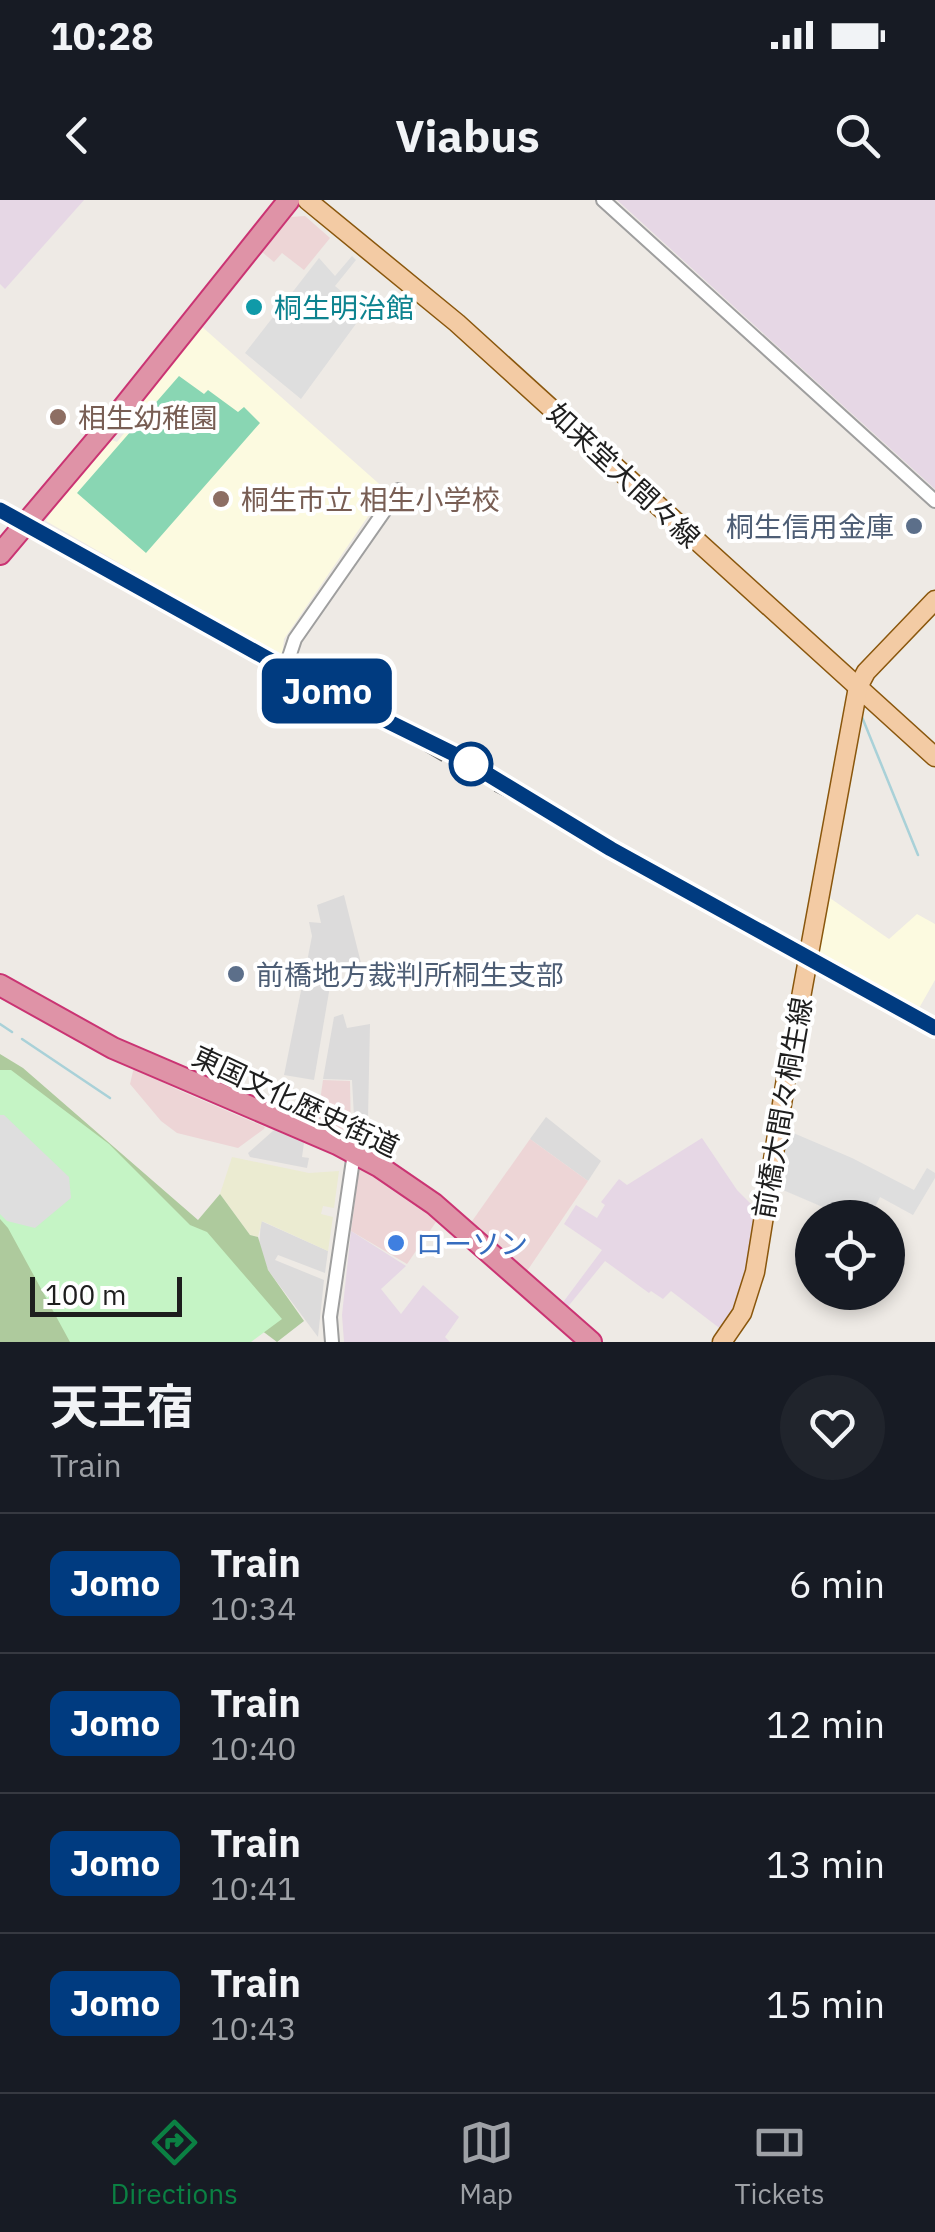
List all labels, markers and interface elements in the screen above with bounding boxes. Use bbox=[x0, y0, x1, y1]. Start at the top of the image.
text: 10:28 bbox=[50, 11, 154, 60]
text: Viabus bbox=[395, 106, 540, 164]
icon: back bbox=[50, 108, 105, 163]
icon: search bbox=[830, 108, 885, 163]
place label: 桐生明治館 bbox=[274, 289, 414, 326]
marker: 桐生明治館 bbox=[243, 296, 265, 318]
street label: 如来堂大間々線 bbox=[540, 395, 708, 555]
place label: 相生幼稚園 bbox=[78, 399, 218, 436]
marker: 相生幼稚園 bbox=[47, 406, 69, 428]
place label: 桐生市立 相生小学校 bbox=[241, 481, 500, 518]
marker: 桐生市立 相生小学校 bbox=[210, 488, 232, 510]
place label: 桐生信用金庫 bbox=[726, 508, 894, 545]
marker: 桐生信用金庫 bbox=[903, 515, 925, 537]
line badge: Jomo bbox=[257, 658, 397, 724]
text: Jomo bbox=[282, 668, 372, 714]
unlabelled marker bbox=[450, 743, 492, 785]
place label: 前橋地方裁判所桐生支部 bbox=[256, 956, 564, 993]
marker: 前橋地方裁判所桐生支部 bbox=[225, 963, 247, 985]
street label: 前橋大間々桐生線 bbox=[744, 994, 820, 1222]
street label: 東国文化歴史街道 bbox=[187, 1037, 405, 1165]
map controls bbox=[795, 1200, 905, 1310]
button: locate bbox=[795, 1200, 905, 1310]
place label: ローソン bbox=[416, 1225, 528, 1262]
marker: ローソン bbox=[385, 1232, 407, 1254]
scale bar bbox=[30, 1272, 182, 1316]
text: 100 m bbox=[45, 1276, 126, 1313]
text: 天王宿 bbox=[50, 1375, 194, 1437]
button: heart bbox=[780, 1375, 885, 1480]
text: Train bbox=[50, 1444, 122, 1486]
text: Train bbox=[210, 1538, 301, 1587]
text: 6 min bbox=[789, 1559, 885, 1608]
text: Jomo bbox=[70, 1560, 160, 1606]
text: 10:34 bbox=[210, 1587, 297, 1629]
text: Train bbox=[210, 1678, 301, 1727]
text: 12 min bbox=[766, 1699, 885, 1748]
text: Jomo bbox=[70, 1700, 160, 1746]
text: 10:40 bbox=[210, 1727, 297, 1769]
text: Train bbox=[210, 1818, 301, 1867]
text: 13 min bbox=[766, 1839, 885, 1888]
text: Jomo bbox=[70, 1840, 160, 1886]
text: 10:41 bbox=[210, 1867, 297, 1909]
text: Train bbox=[210, 1958, 301, 2007]
text: 15 min bbox=[766, 1979, 885, 2028]
text: Jomo bbox=[70, 1980, 160, 2026]
text: 10:43 bbox=[210, 2007, 297, 2049]
tab: Directions bbox=[110, 2115, 238, 2212]
tab: Map bbox=[459, 2115, 514, 2212]
tab: Tickets bbox=[734, 2115, 825, 2212]

